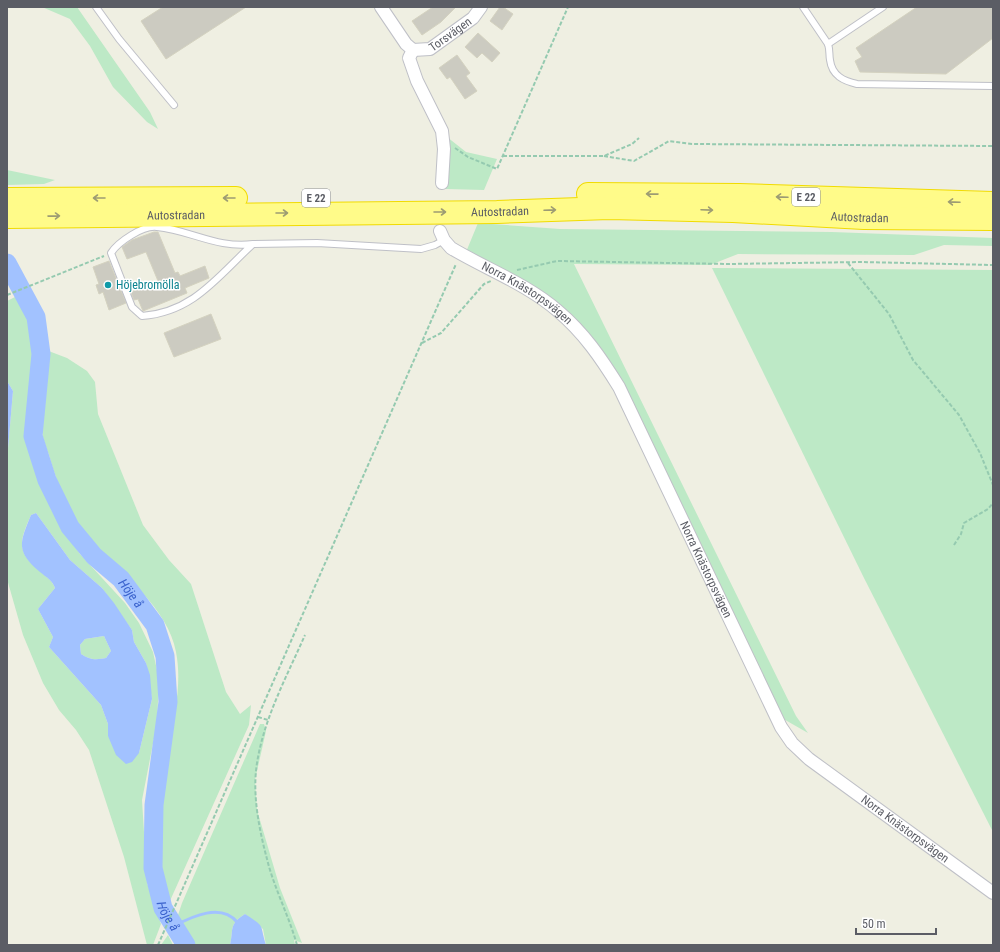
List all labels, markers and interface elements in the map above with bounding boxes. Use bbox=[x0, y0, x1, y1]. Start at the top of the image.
street label: Torsvägen bbox=[426, 14, 474, 54]
road number: E 22 bbox=[792, 188, 820, 206]
road number: E 22 bbox=[302, 189, 330, 207]
one-way arrow bbox=[646, 190, 659, 197]
one-way arrow bbox=[776, 193, 789, 201]
one-way arrow bbox=[223, 194, 236, 202]
one-way arrow bbox=[93, 195, 106, 202]
one-way arrow bbox=[948, 198, 961, 206]
street label: Autostradan bbox=[471, 204, 529, 219]
one-way arrow bbox=[543, 206, 556, 214]
one-way arrow bbox=[700, 206, 713, 214]
street label: Autostradan bbox=[147, 208, 205, 223]
one-way arrow bbox=[433, 208, 446, 216]
one-way arrow bbox=[275, 209, 288, 217]
street label: Autostradan bbox=[830, 209, 889, 225]
one-way arrow bbox=[47, 212, 60, 220]
street label: Norra Knästorpsvägen bbox=[479, 259, 575, 327]
place label: Höjebromölla bbox=[116, 278, 180, 292]
marker: Höjebromölla bbox=[103, 280, 113, 290]
street label: Norra Knästorpsvägen bbox=[677, 519, 735, 620]
water label: Höje å bbox=[116, 576, 147, 610]
street label: Norra Knästorpsvägen bbox=[858, 792, 952, 866]
water label: Höje å bbox=[154, 900, 183, 933]
scale bar bbox=[856, 910, 936, 936]
text: 50 m bbox=[862, 917, 886, 931]

